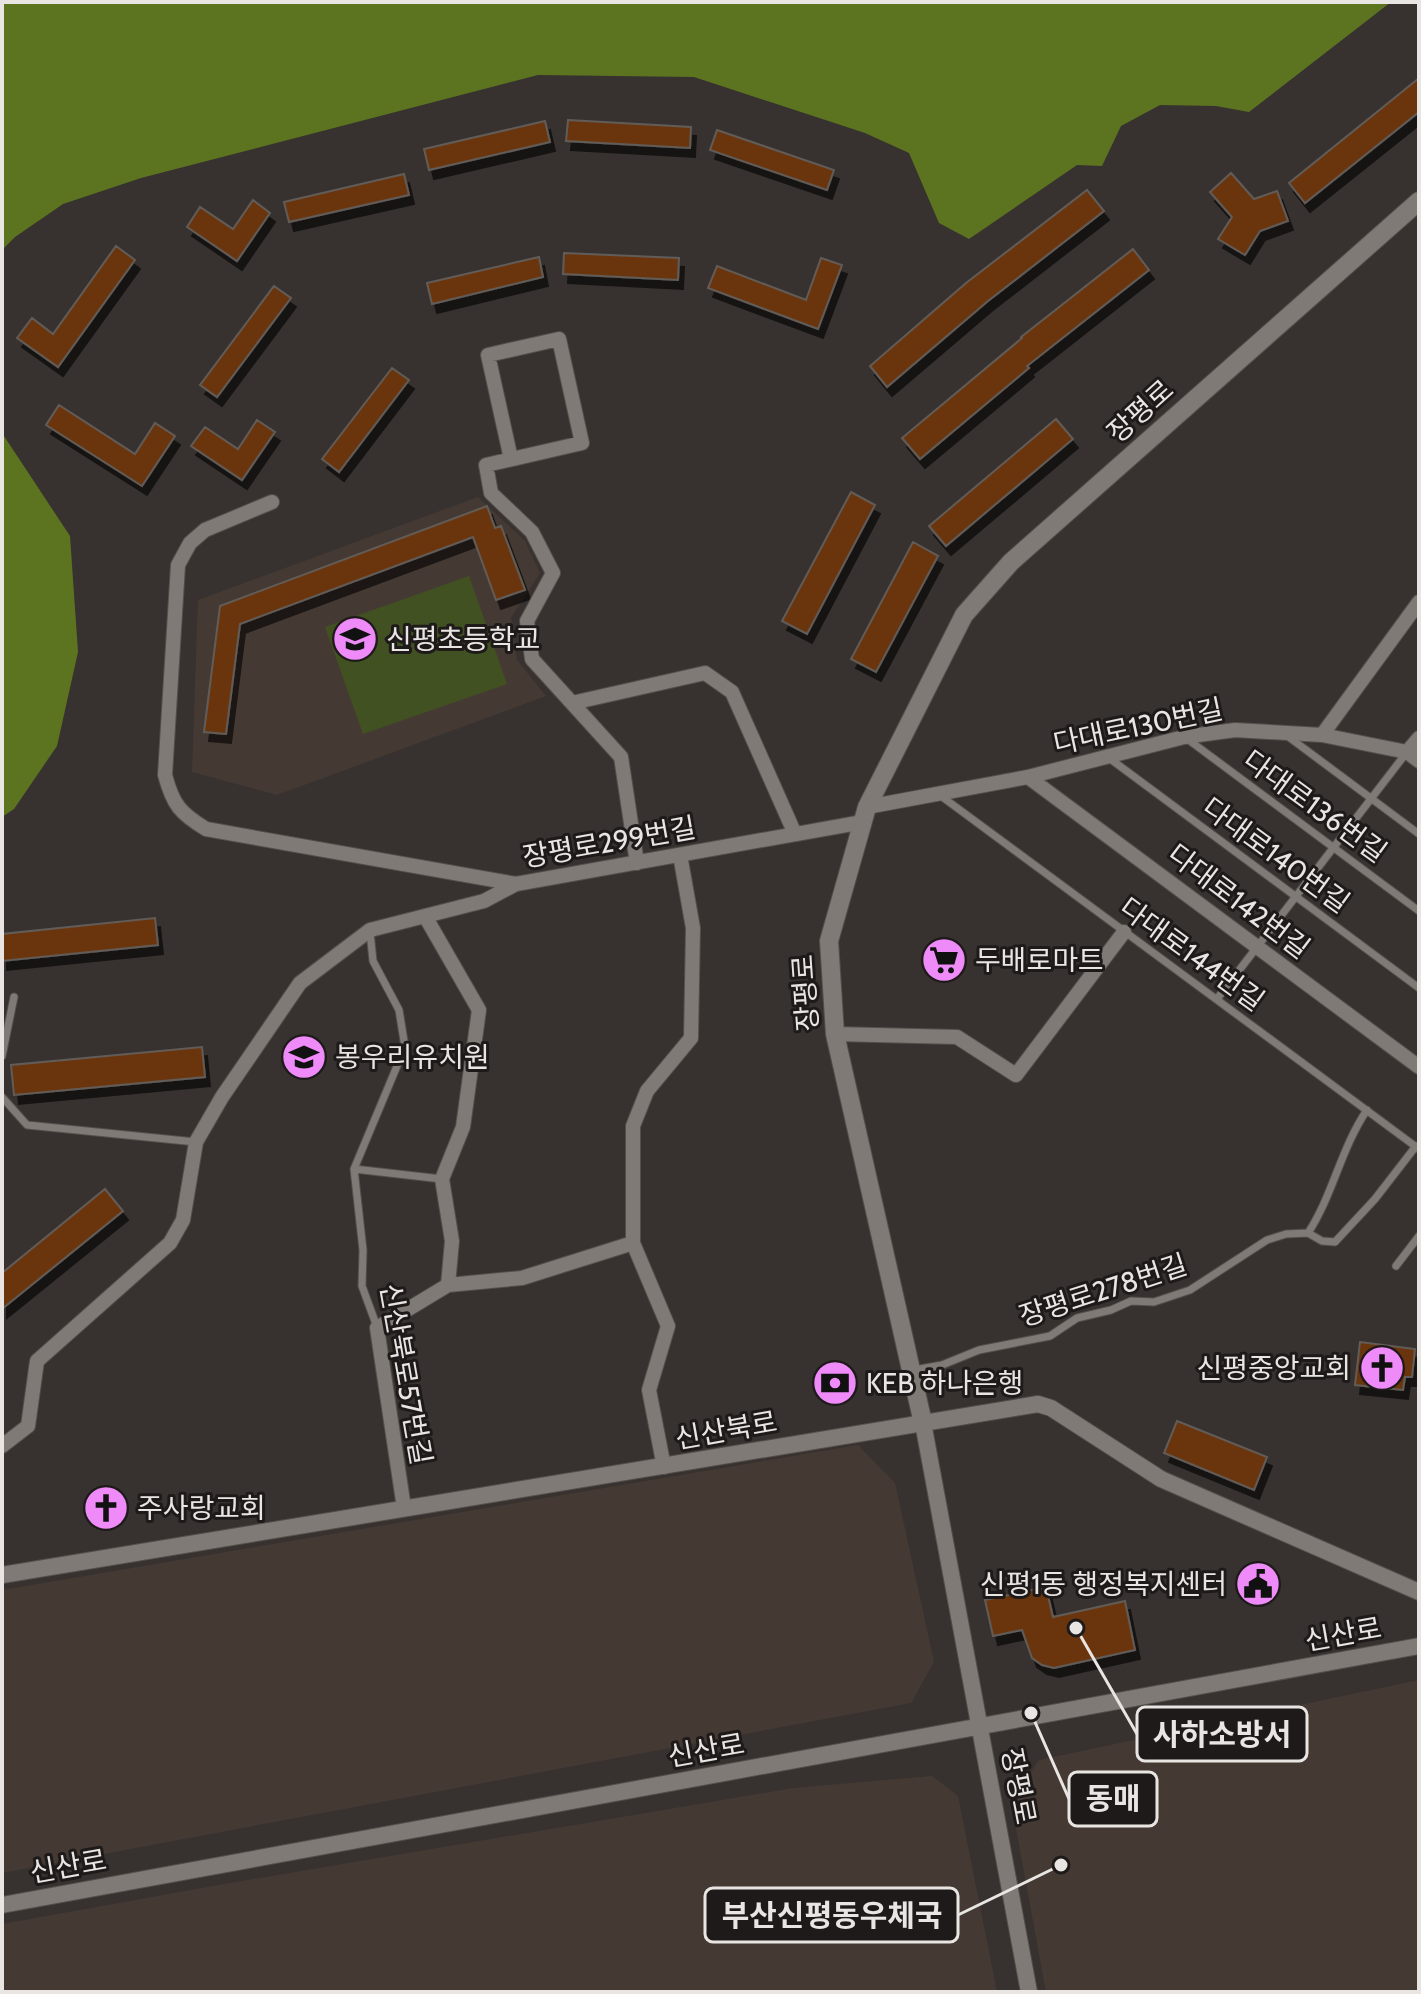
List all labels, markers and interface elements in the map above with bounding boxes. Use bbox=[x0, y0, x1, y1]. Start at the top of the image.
street label: 장평로 bbox=[1100, 373, 1180, 449]
school or university icon: 신평초등학교 bbox=[331, 615, 379, 663]
place label: 신평초등학교 bbox=[386, 622, 541, 656]
street label: 다대로130번길 bbox=[1050, 691, 1226, 761]
street label: 다대로136번길 bbox=[1237, 743, 1393, 869]
street label: 다대로140번길 bbox=[1196, 790, 1356, 920]
street label: 장평로299번길 bbox=[520, 810, 698, 874]
street label: 다대로142번길 bbox=[1161, 837, 1317, 965]
street label: 다대로144번길 bbox=[1113, 890, 1271, 1018]
supermarket icon: 두배로마트 bbox=[920, 936, 968, 984]
place label: 두배로마트 bbox=[975, 943, 1104, 977]
street label: 장평로 bbox=[785, 953, 825, 1033]
school or university icon: 봉우리유치원 bbox=[280, 1033, 328, 1081]
place label: 봉우리유치원 bbox=[335, 1040, 490, 1074]
street label: 장평로278번길 bbox=[1015, 1247, 1191, 1333]
street label: 신산북로57번길 bbox=[373, 1281, 439, 1467]
church icon: 신평중앙교회 bbox=[1358, 1344, 1406, 1392]
place label: 신평중앙교회 bbox=[1196, 1351, 1351, 1385]
bank icon: KEB 하나은행 bbox=[811, 1359, 859, 1407]
place label: KEB 하나은행 bbox=[866, 1366, 1023, 1400]
street label: 신산북로 bbox=[672, 1404, 780, 1456]
church icon: 주사랑교회 bbox=[82, 1484, 130, 1532]
place label: 주사랑교회 bbox=[137, 1491, 266, 1525]
public building icon: 신평1동 행정복지센터 bbox=[1234, 1560, 1282, 1608]
place label: 신평1동 행정복지센터 bbox=[980, 1567, 1227, 1601]
street label: 신산로 bbox=[1302, 1611, 1384, 1657]
callout: 사하소방서 bbox=[1137, 1707, 1307, 1761]
text: 사하소방서 bbox=[1153, 1716, 1291, 1753]
street label: 신산로 bbox=[665, 1727, 747, 1773]
street label: 장평로 bbox=[995, 1745, 1043, 1827]
callout: 동매 bbox=[1069, 1772, 1157, 1826]
text: 동매 bbox=[1085, 1780, 1141, 1817]
street label: 신산로 bbox=[27, 1843, 109, 1889]
callout: 부산신평동우체국 bbox=[705, 1888, 958, 1942]
text: 부산신평동우체국 bbox=[722, 1897, 942, 1934]

